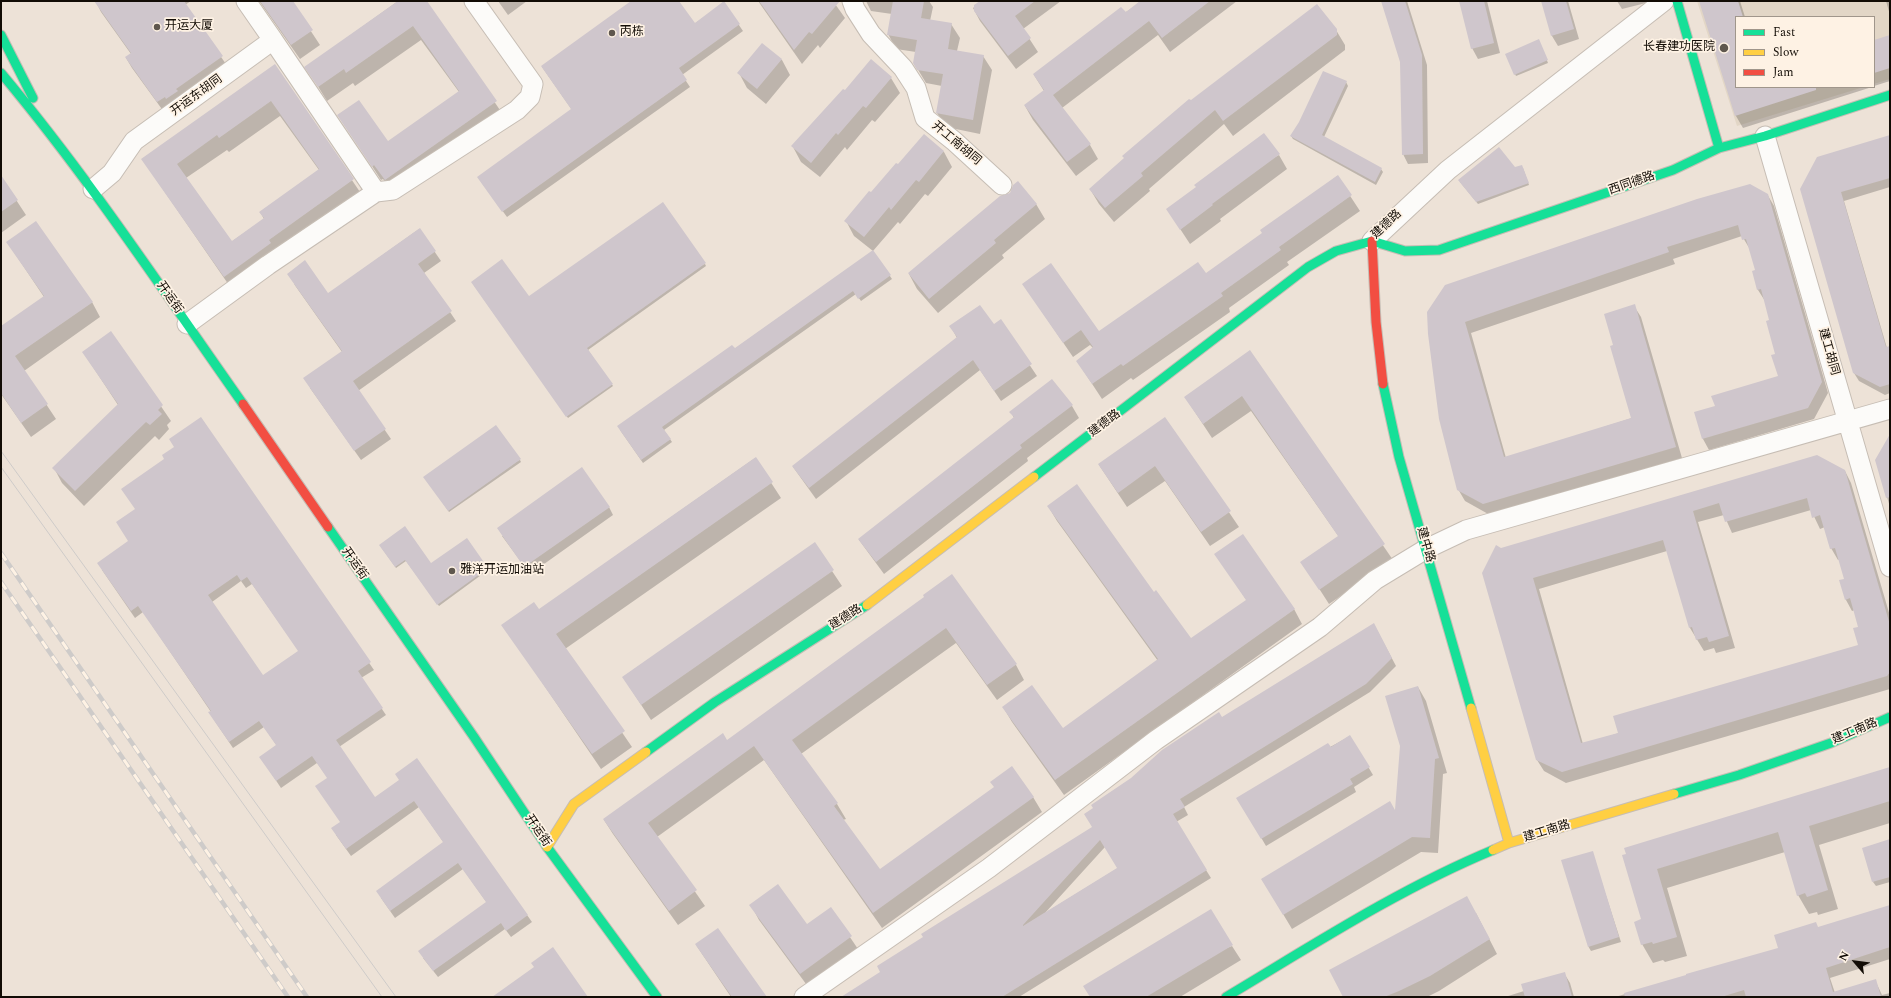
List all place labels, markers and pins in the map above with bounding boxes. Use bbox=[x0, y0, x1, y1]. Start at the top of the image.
place label: 开运大厦 bbox=[165, 20, 213, 34]
marker: 开运大厦 bbox=[152, 22, 162, 32]
place label: 丙栋 bbox=[620, 26, 644, 40]
marker: 丙栋 bbox=[607, 28, 617, 38]
place label: 长春建功医院 bbox=[1643, 41, 1715, 55]
marker: 长春建功医院 bbox=[1718, 42, 1730, 54]
place label: 雅洋开运加油站 bbox=[460, 564, 544, 578]
marker: 雅洋开运加油站 bbox=[447, 566, 457, 576]

